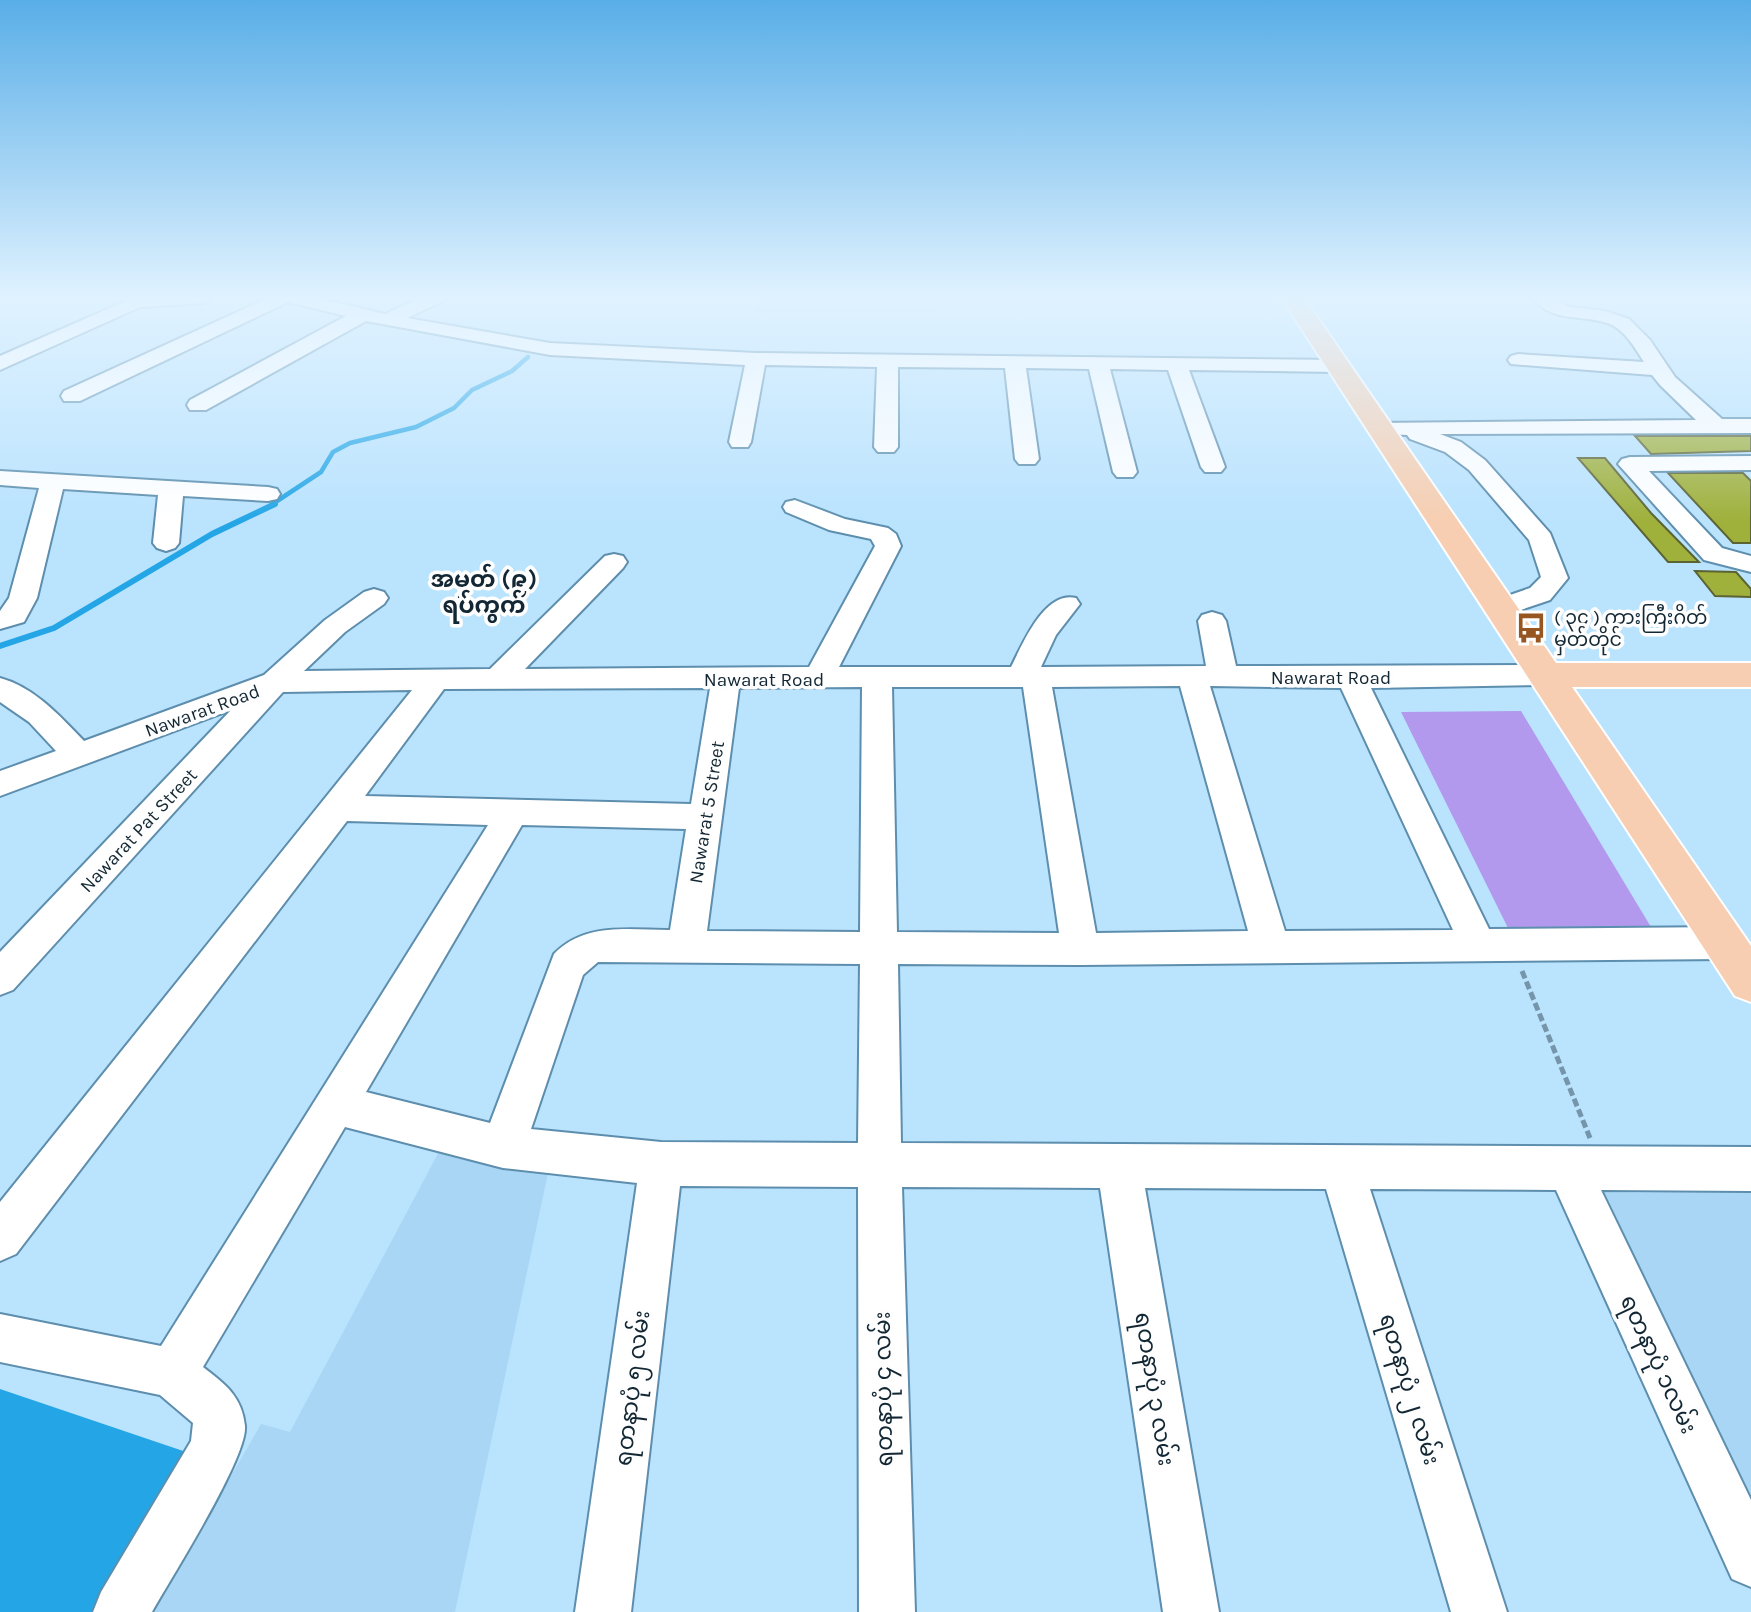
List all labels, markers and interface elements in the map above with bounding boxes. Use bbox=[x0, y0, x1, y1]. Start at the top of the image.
district label: အမှတ် (၉) ရပ်ကွက် bbox=[431, 563, 537, 624]
place label: ( ၃၄ ) ကားကြီးဂိတ် မှတ်တိုင် bbox=[1554, 603, 1707, 656]
bus stop icon: ( ၃၄ ) ကားကြီးဂိတ် မှတ်တိုင် bbox=[1514, 611, 1548, 645]
street label: Nawarat Road bbox=[1271, 667, 1391, 689]
street label: Nawarat Road bbox=[704, 669, 824, 691]
street label: Nawarat Road bbox=[142, 680, 263, 742]
street label: Nawarat 5 Street bbox=[685, 739, 729, 885]
street label: Nawarat Pat Street bbox=[76, 764, 202, 897]
street label: ရတနာပုံ ၁လမ်း bbox=[1610, 1289, 1705, 1440]
street label: ရတနာပုံ ၅ လမ်း bbox=[607, 1308, 660, 1468]
street label: ရတနာပုံ ၂ လမ်း bbox=[1369, 1309, 1448, 1469]
street label: ရတနာပုံ ၃ လမ်း bbox=[1124, 1310, 1183, 1469]
street label: ရတနာပုံ ၄ လမ်း bbox=[866, 1311, 903, 1467]

